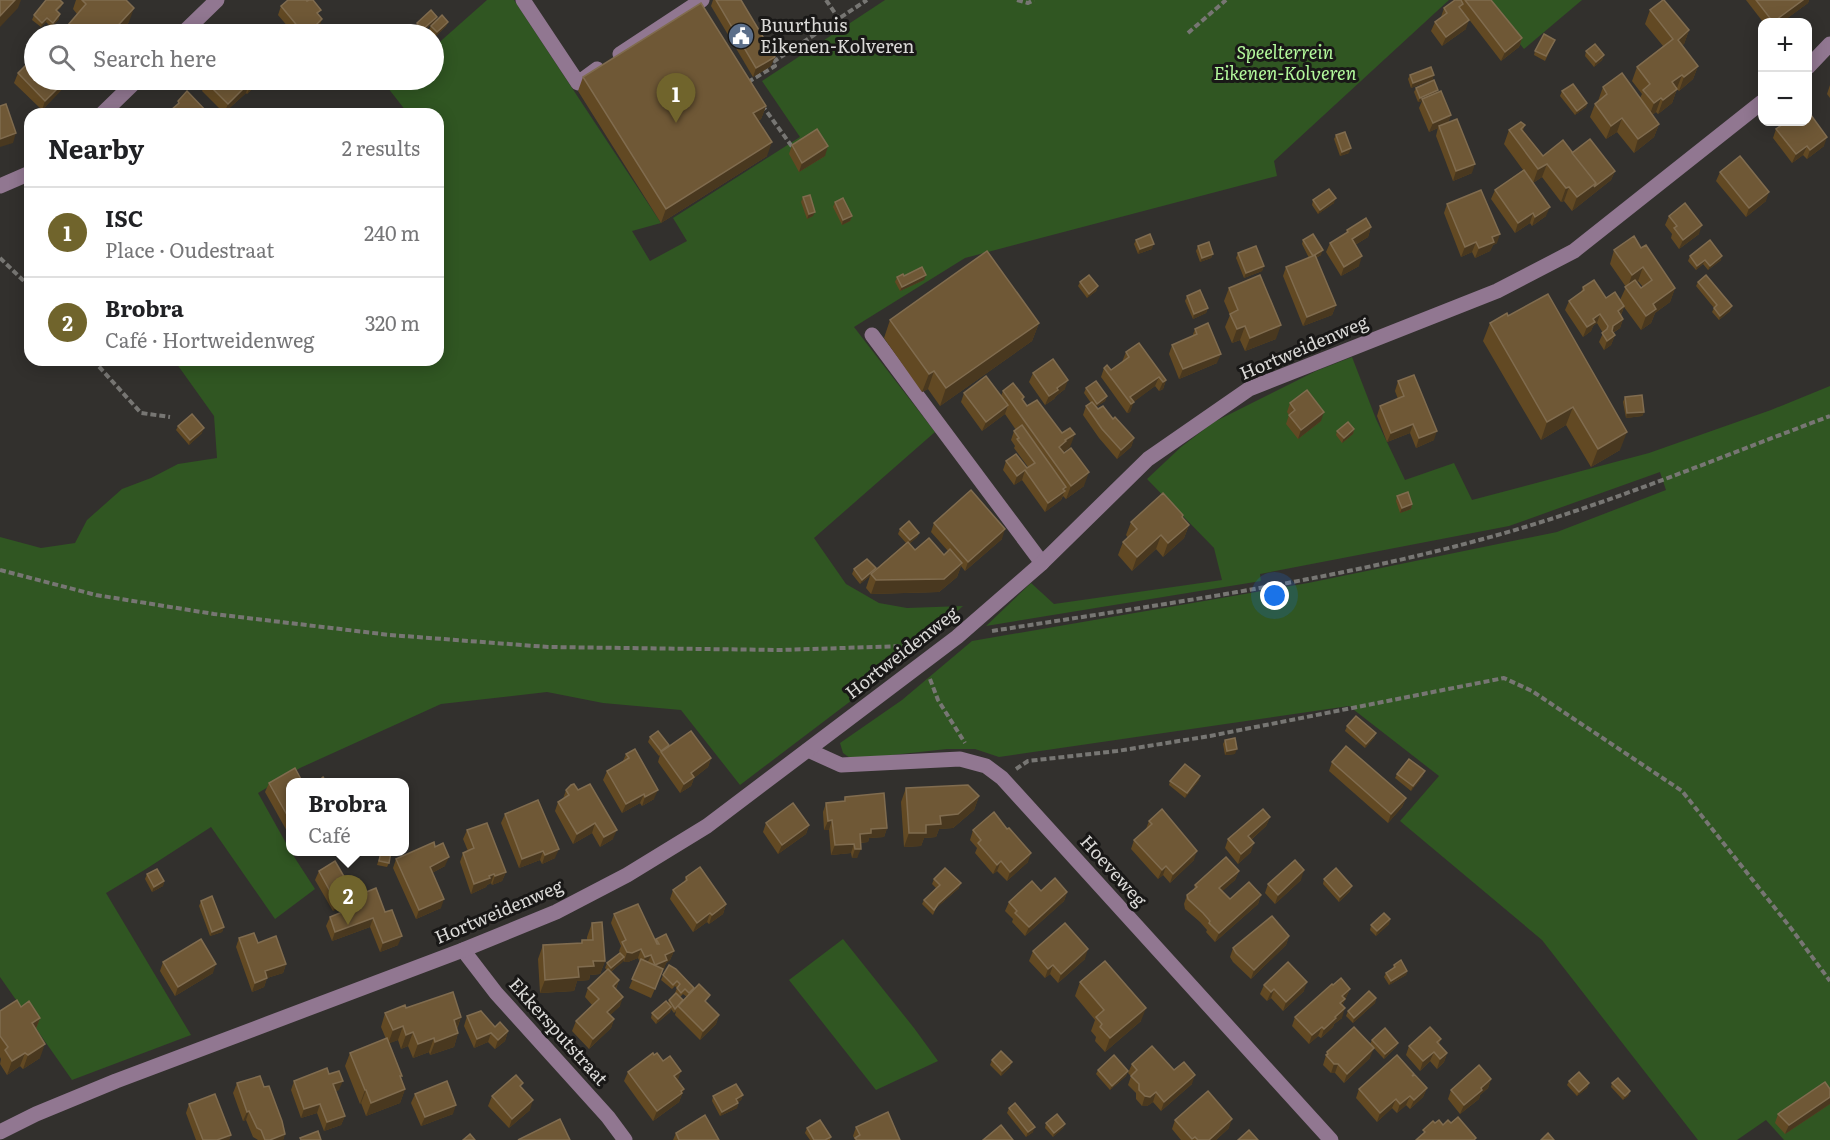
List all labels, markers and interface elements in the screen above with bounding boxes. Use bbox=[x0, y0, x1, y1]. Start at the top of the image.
place label: Buurthuis Eikenen-Kolveren bbox=[760, 11, 914, 59]
map controls bbox=[1758, 18, 1812, 126]
button: + bbox=[1758, 18, 1812, 72]
public building icon: Buurthuis Eikenen-Kolveren bbox=[726, 21, 756, 51]
search box bbox=[24, 24, 444, 90]
park label: Speelterrein Eikenen-Kolveren bbox=[1214, 38, 1357, 86]
icon: search bbox=[45, 41, 78, 74]
text: Search here bbox=[93, 41, 216, 74]
button: − bbox=[1758, 72, 1812, 126]
pin: 1 bbox=[656, 74, 696, 123]
text: Nearby bbox=[48, 128, 144, 167]
text: 2 results bbox=[342, 132, 420, 162]
text: ISC bbox=[105, 201, 143, 234]
text: 1 bbox=[63, 217, 72, 247]
text: 240 m bbox=[364, 217, 420, 247]
text: Place · Oudestraat bbox=[105, 234, 274, 264]
text: Brobra bbox=[105, 291, 184, 324]
text: 2 bbox=[62, 307, 73, 337]
text: 320 m bbox=[365, 307, 420, 337]
street label: Hortweidenweg bbox=[1235, 307, 1373, 386]
text: Café · Hortweidenweg bbox=[105, 324, 314, 354]
your location bbox=[1260, 581, 1289, 610]
street label: Hortweidenweg bbox=[839, 598, 964, 705]
popup bbox=[286, 778, 409, 856]
text: Brobra bbox=[308, 786, 387, 819]
text: Café bbox=[308, 819, 351, 849]
street label: Hoeveweg bbox=[1074, 828, 1154, 913]
street label: Hortweidenweg bbox=[430, 871, 568, 950]
pin: 2 bbox=[328, 876, 368, 925]
street label: Ekkersputstraat bbox=[503, 971, 616, 1092]

